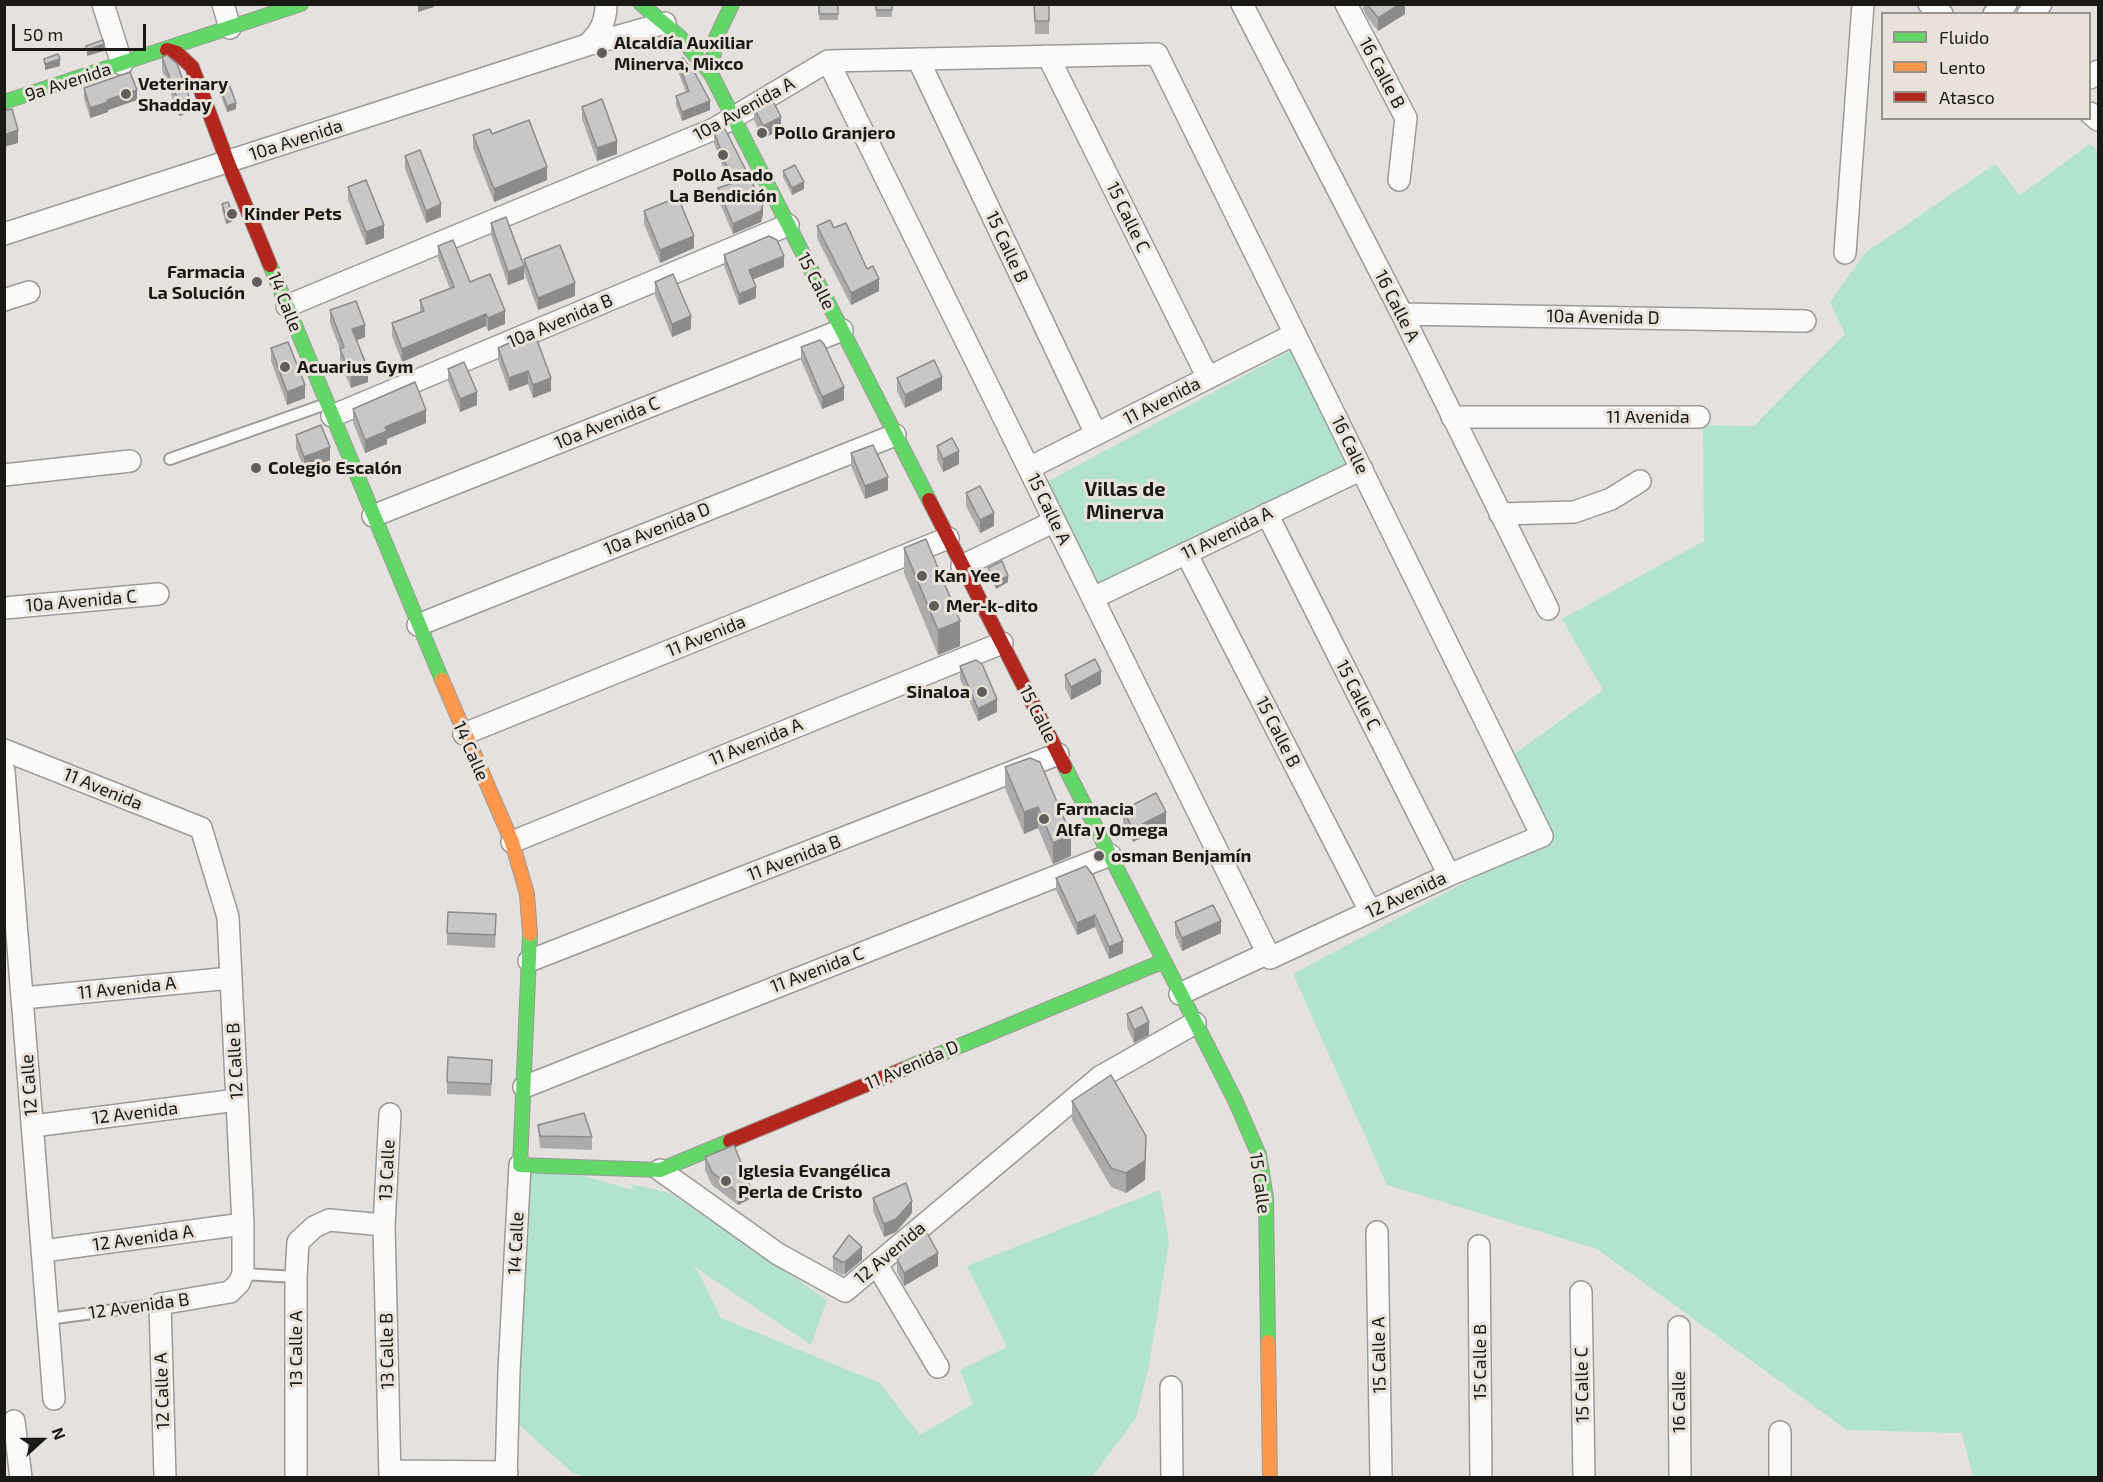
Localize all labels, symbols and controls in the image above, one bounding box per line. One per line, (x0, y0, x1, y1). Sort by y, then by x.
scale bar (15, 12, 148, 50)
legend (1881, 12, 2091, 120)
text: 50 m (23, 23, 63, 45)
text: Fluido (1939, 26, 1989, 48)
place label: Alcaldía Auxiliar Minerva, Mixco (614, 32, 753, 74)
street label: 16 Calle B (1354, 34, 1410, 112)
marker: Alcaldía Auxiliar Minerva, Mixco (595, 46, 609, 60)
text: Lento (1939, 56, 1985, 78)
street label: 9a Avenida (22, 58, 114, 106)
street label: 10a Avenida A (690, 72, 798, 146)
place label: Veterinary Shadday (138, 73, 228, 116)
text: Atasco (1939, 86, 1995, 108)
marker: Veterinary Shadday (119, 87, 133, 101)
street label: 10a Avenida (247, 115, 345, 165)
place label: Pollo Granjero (774, 122, 896, 144)
marker: Pollo Granjero (755, 126, 769, 140)
marker: Pollo Asado La Bendición (716, 148, 730, 162)
place label: Pollo Asado La Bendición (669, 164, 777, 207)
street label: 15 Calle C (1102, 178, 1154, 256)
place label: Kinder Pets (244, 203, 342, 225)
marker: Kinder Pets (225, 207, 239, 221)
street label: 15 Calle B (981, 208, 1033, 286)
street label: 15 Calle (792, 249, 840, 313)
place label: Farmacia La Solución (148, 261, 245, 304)
street label: 16 Calle A (1370, 267, 1424, 345)
street label: 14 Calle (263, 269, 307, 335)
marker: Farmacia La Solución (250, 275, 264, 289)
street label: 10a Avenida B (504, 289, 616, 353)
street label: 10a Avenida D (1546, 305, 1660, 329)
place label: Acuarius Gym (297, 356, 413, 378)
marker: Acuarius Gym (278, 360, 292, 374)
street label: 11 Avenida (1120, 372, 1204, 430)
street label: 10a Avenida C (551, 392, 663, 454)
street label: 11 Avenida (1606, 406, 1690, 428)
street label: 16 Calle (1327, 412, 1373, 478)
place label: Colegio Escalón (268, 457, 402, 479)
marker: Colegio Escalón (249, 461, 263, 475)
street label: 15 Calle A (1023, 470, 1075, 548)
district label: Villas de Minerva (1085, 477, 1165, 524)
street label: 10a Avenida D (601, 498, 713, 560)
street label: 11 Avenida A (1178, 502, 1276, 564)
place label: Kan Yee (934, 565, 1000, 587)
marker: Kan Yee (915, 569, 929, 583)
street label: 10a Avenida C (25, 585, 137, 617)
place label: Mer-k-dito (946, 595, 1038, 617)
marker: Mer-k-dito (927, 599, 941, 613)
street label: 11 Avenida (663, 610, 749, 662)
street label: 15 Calle C (1331, 656, 1385, 734)
place label: Sinaloa (907, 681, 970, 703)
street label: 15 Calle (1014, 682, 1062, 746)
marker: Sinaloa (975, 685, 989, 699)
street label: 15 Calle B (1251, 693, 1305, 771)
street label: 11 Avenida A (706, 714, 806, 770)
street label: 14 Calle (448, 718, 494, 784)
street label: 11 Avenida (60, 763, 146, 815)
place label: Farmacia Alfa y Omega (1056, 798, 1168, 840)
marker: Farmacia Alfa y Omega (1037, 812, 1051, 826)
street label: 11 Avenida B (744, 830, 844, 886)
place label: osman Benjamín (1111, 845, 1251, 867)
marker: osman Benjamín (1092, 849, 1106, 863)
street label: 12 Avenida (1362, 867, 1450, 923)
street label: 11 Avenida C (768, 942, 866, 998)
street label: 11 Avenida A (77, 972, 177, 1004)
street label: 12 Calle B (222, 1022, 248, 1100)
street label: 11 Avenida D (862, 1036, 962, 1094)
street label: 12 Calle (16, 1053, 42, 1117)
street label: 12 Avenida (91, 1097, 179, 1129)
street label: 13 Calle (375, 1139, 399, 1201)
street label: 15 Calle (1245, 1151, 1275, 1215)
place label: Iglesia Evangélica Perla de Cristo (738, 1160, 891, 1202)
marker: Iglesia Evangélica Perla de Cristo (719, 1174, 733, 1188)
street label: 14 Calle (504, 1211, 528, 1275)
street label: 12 Avenida (850, 1217, 930, 1289)
street label: 12 Avenida A (91, 1220, 195, 1256)
street label: 12 Avenida B (87, 1288, 191, 1324)
street label: 13 Calle A (285, 1311, 307, 1387)
street label: 13 Calle B (376, 1312, 398, 1390)
street label: 15 Calle A (1368, 1317, 1390, 1393)
street label: 15 Calle B (1469, 1324, 1491, 1400)
street label: 15 Calle C (1571, 1347, 1593, 1423)
street label: 12 Calle A (150, 1352, 174, 1430)
street label: 16 Calle (1668, 1371, 1690, 1433)
north arrow (12, 1410, 72, 1470)
text: N (48, 1425, 70, 1442)

